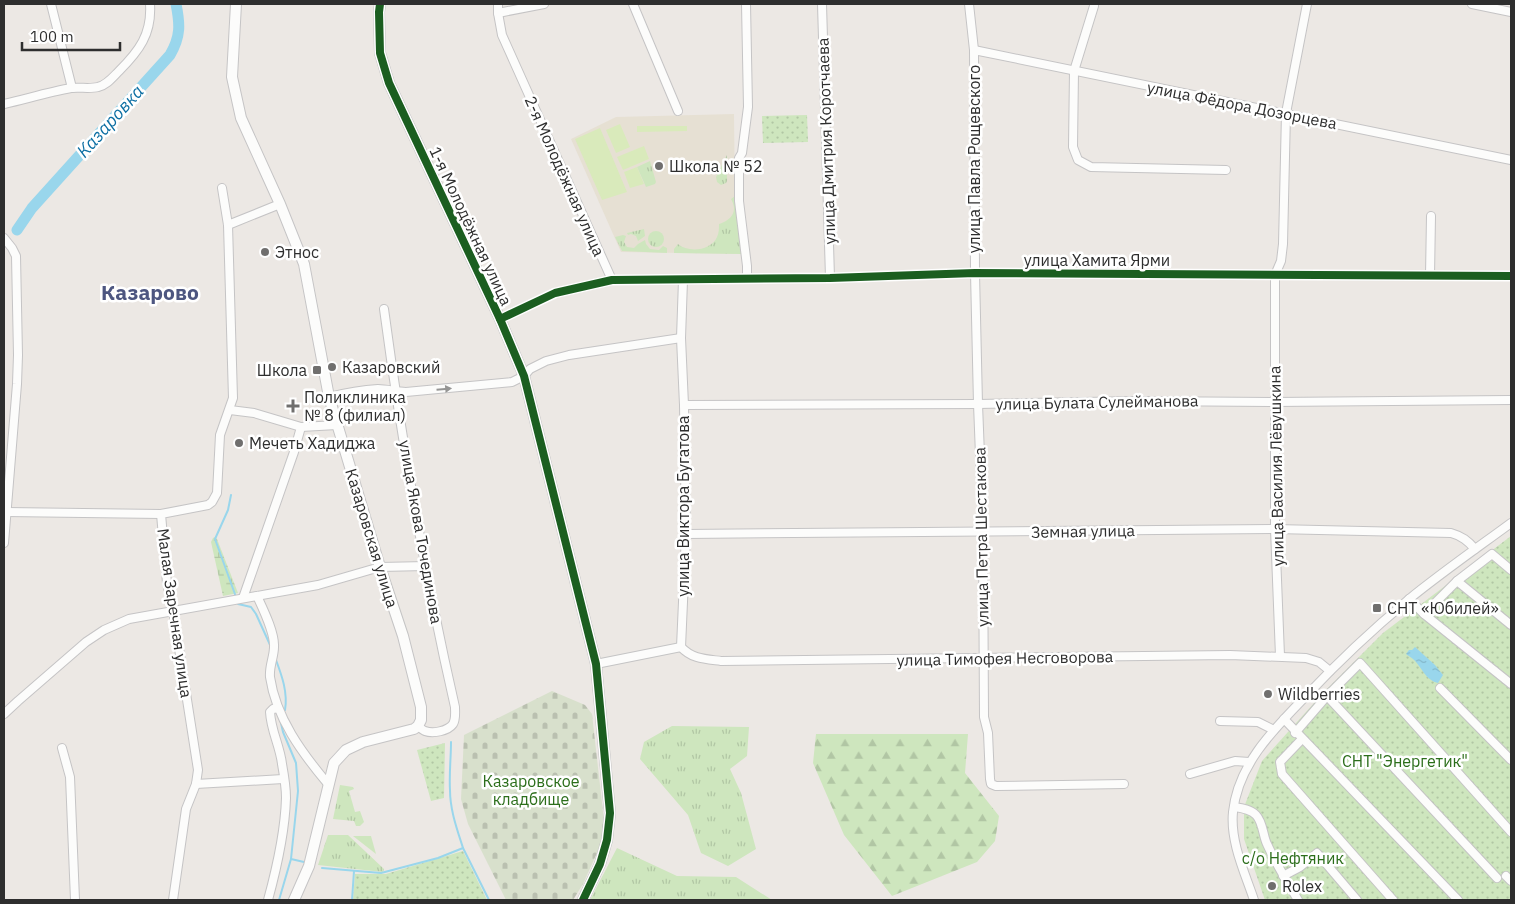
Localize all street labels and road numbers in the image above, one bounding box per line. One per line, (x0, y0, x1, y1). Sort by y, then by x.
street label: улица Дмитрия Коротчаева (812, 37, 840, 245)
street label: улица Павла Рощевского (964, 65, 984, 253)
street label: улица Фёдора Дозорцева (1145, 77, 1339, 133)
street label: 2-я Молодёжная улица (521, 93, 610, 260)
street label: 1-я Молодёжная улица (425, 143, 517, 309)
street label: улица Хамита Ярми (1024, 250, 1170, 270)
street label: улица Василия Лёвушкина (1264, 365, 1288, 567)
street label: улица Булата Сулейманова (995, 390, 1199, 414)
street label: улица Виктора Бугатова (673, 415, 693, 597)
street label: улица Якова Точединова (395, 439, 447, 626)
street label: улица Петра Шестакова (969, 446, 993, 627)
street label: Казаровская улица (341, 466, 403, 610)
street label: Земная улица (1031, 520, 1136, 542)
street label: Малая Заречная улица (153, 527, 197, 699)
street label: улица Тимофея Несговорова (897, 646, 1114, 670)

